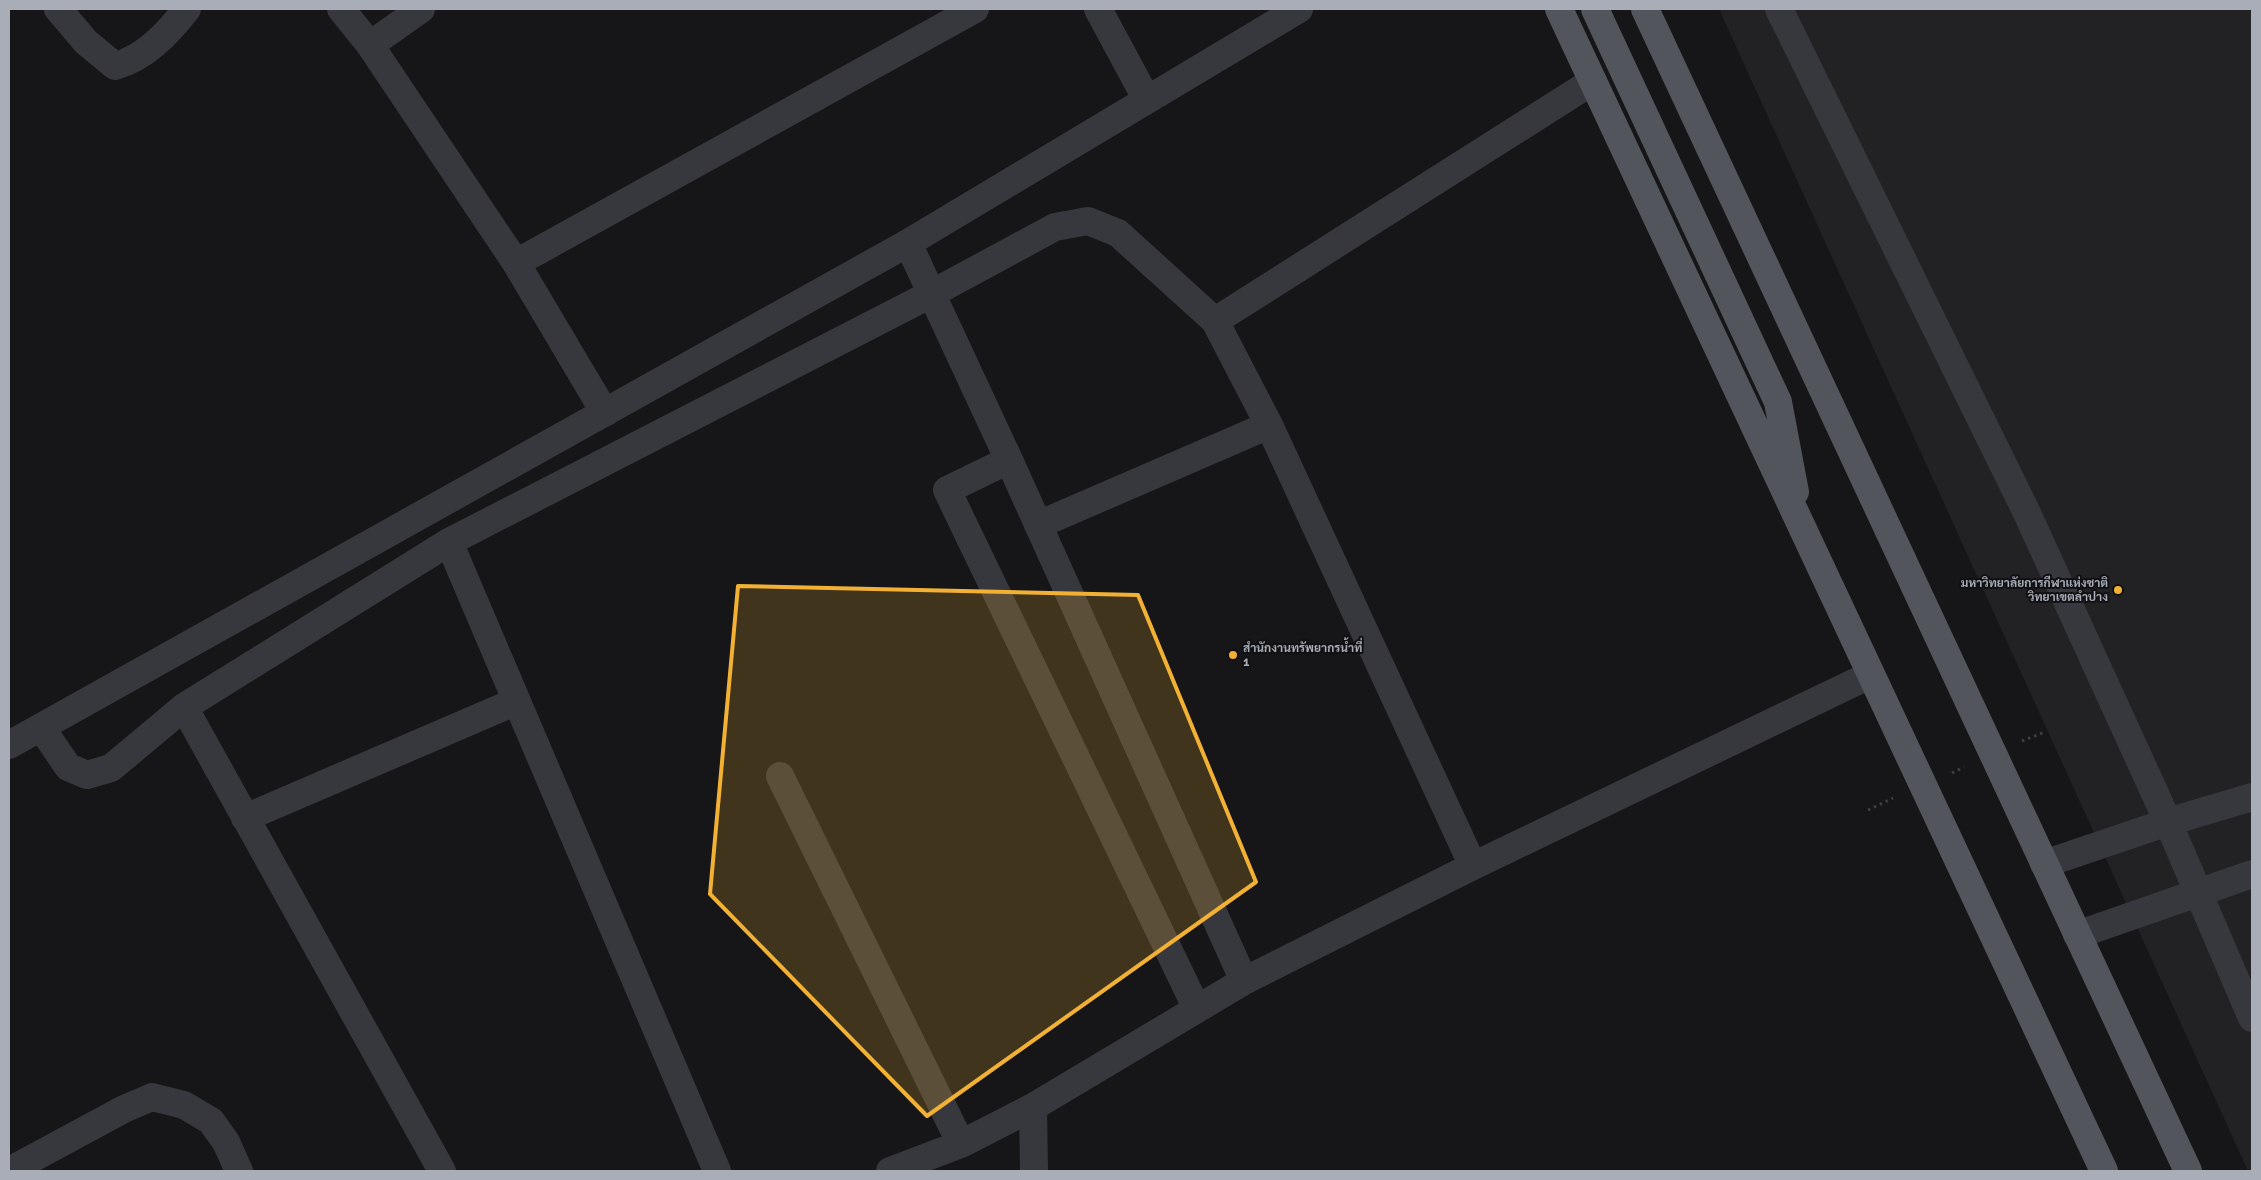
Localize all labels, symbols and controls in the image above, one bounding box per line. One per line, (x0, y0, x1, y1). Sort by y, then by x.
place label: มหาวิทยาลัยการกีฬาแห่งชาติ วิทยาเขตลำปาง (1961, 575, 2108, 605)
marker: มหาวิทยาลัยการกีฬาแห่งชาติ วิทยาเขตลำปาง (2112, 584, 2124, 596)
place label: สำนักงานทรัพยากรน้ำที่ 1 (1243, 637, 1362, 670)
marker: สำนักงานทรัพยากรน้ำที่ 1 (1227, 649, 1239, 661)

